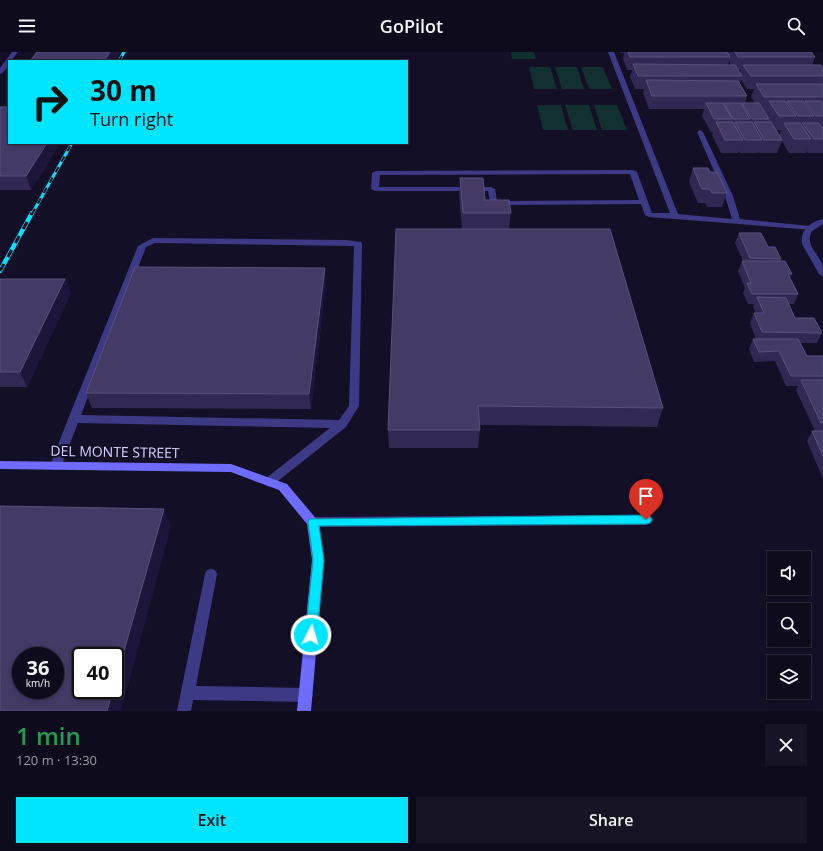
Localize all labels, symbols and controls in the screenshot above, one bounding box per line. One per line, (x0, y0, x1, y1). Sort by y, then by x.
text: GoPilot (380, 14, 443, 38)
icon: menu (16, 15, 38, 37)
icon: search (785, 15, 807, 37)
text: 30 m (90, 71, 157, 109)
icon: right (24, 76, 76, 128)
text: Turn right (90, 107, 173, 131)
street label: DEL MONTE STREET (50, 441, 180, 462)
pin (629, 479, 663, 520)
icon: arrive (635, 485, 657, 507)
map controls (767, 551, 811, 699)
button: sound (767, 551, 811, 595)
button: search (767, 603, 811, 647)
position arrow (290, 614, 332, 656)
speed limit sign: 40 (72, 647, 124, 699)
text: 36 (27, 654, 49, 681)
button: layers (767, 655, 811, 699)
text: km/h (26, 676, 50, 690)
text: 1 min (16, 719, 81, 752)
button: close (765, 724, 807, 766)
text: 120 m · 13:30 (16, 751, 97, 769)
button: Exit (16, 797, 408, 843)
button: Share (416, 797, 807, 843)

